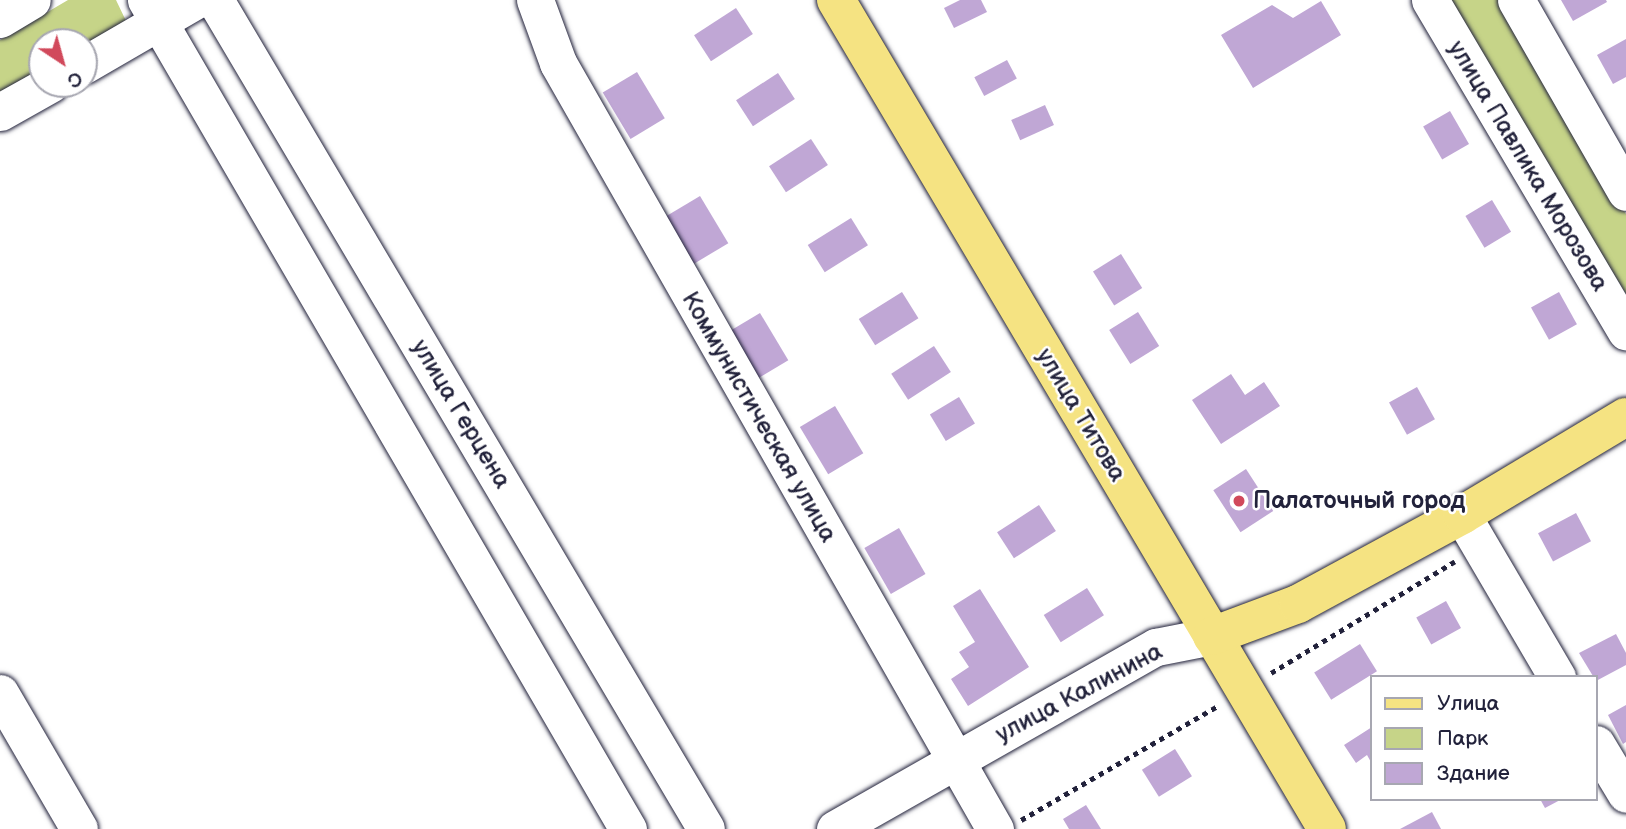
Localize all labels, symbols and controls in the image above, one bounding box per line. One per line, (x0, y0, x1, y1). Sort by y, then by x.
north arrow (28, 28, 98, 98)
street label: улица Павлика Морозова (1442, 36, 1614, 296)
text: С (62, 66, 87, 92)
street label: Коммунистическая улица (675, 287, 843, 547)
street label: улица Герцена (405, 334, 517, 494)
street label: улица Титова (1030, 343, 1132, 487)
place label: Палаточный город (1253, 487, 1465, 515)
marker: Палаточный город (1231, 493, 1247, 509)
street label: улица Калинина (991, 637, 1167, 749)
legend (1370, 675, 1598, 801)
text: Улица (1437, 691, 1499, 716)
text: Парк (1437, 726, 1488, 751)
text: Здание (1437, 761, 1510, 786)

